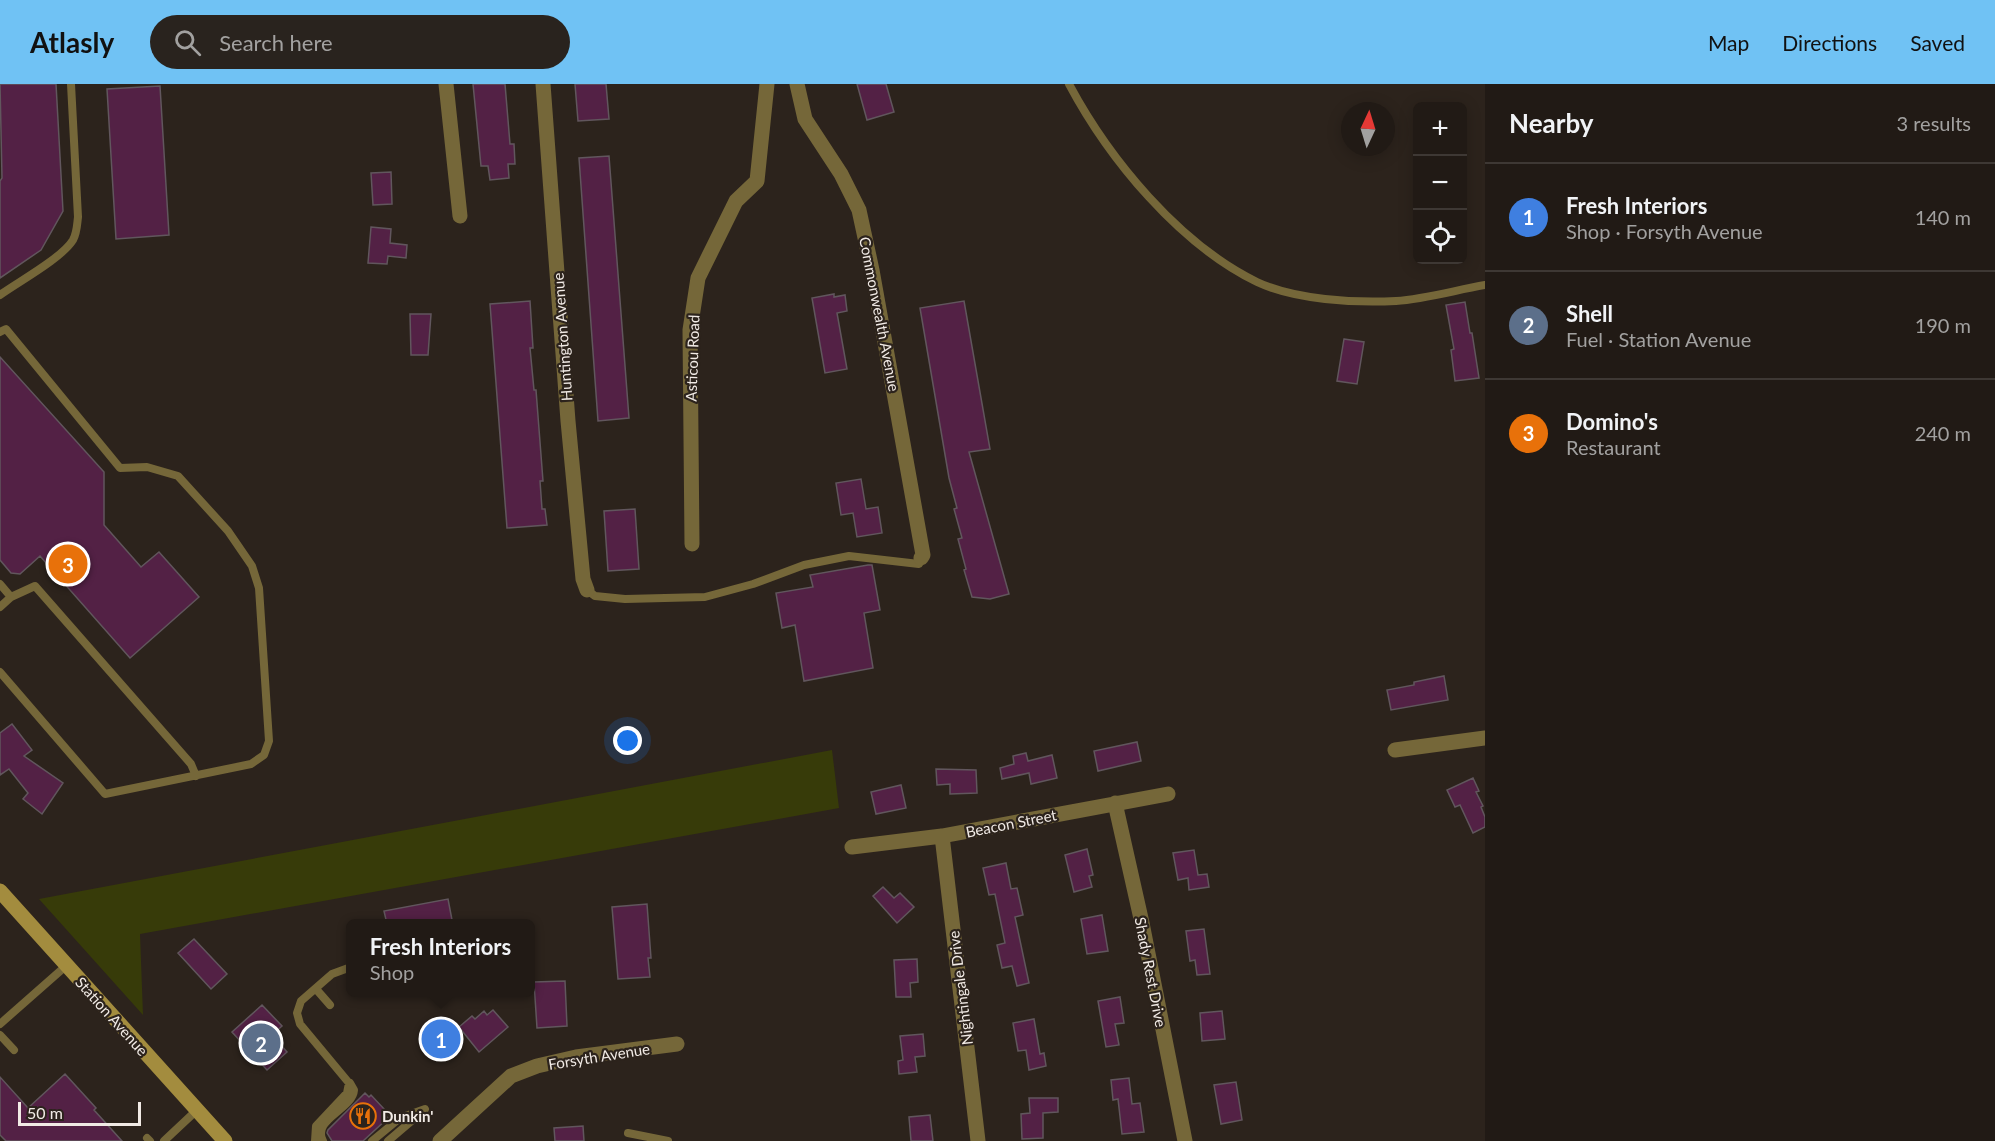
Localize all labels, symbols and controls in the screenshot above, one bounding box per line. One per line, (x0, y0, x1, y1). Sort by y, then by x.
search box (150, 15, 570, 69)
text: Atlasly (30, 25, 114, 59)
icon: search (171, 26, 204, 59)
text: Search here (219, 29, 333, 56)
text: Map (1708, 30, 1749, 55)
text: Directions (1782, 30, 1877, 55)
text: Saved (1910, 30, 1965, 55)
north arrow (1341, 102, 1395, 156)
map controls (1413, 102, 1467, 264)
button: + (1413, 102, 1467, 156)
text: Nearby (1509, 107, 1594, 139)
text: 3 results (1896, 111, 1971, 135)
button: − (1413, 156, 1467, 210)
text: Fresh Interiors (1566, 192, 1707, 219)
text: 1 (1523, 205, 1534, 229)
text: 140 m (1915, 205, 1971, 229)
button: locate (1413, 210, 1467, 264)
text: Shop · Forsyth Avenue (1566, 219, 1763, 243)
street label: Commonwealth Avenue (856, 235, 904, 393)
street label: Huntington Avenue (549, 272, 575, 402)
text: Shell (1566, 300, 1613, 327)
text: 2 (1523, 313, 1534, 337)
text: 190 m (1915, 313, 1971, 337)
street label: Asticou Road (681, 314, 703, 402)
text: Fuel · Station Avenue (1566, 327, 1751, 351)
text: Domino's (1566, 408, 1658, 435)
text: 3 (1523, 421, 1534, 445)
text: 240 m (1915, 421, 1971, 445)
text: Restaurant (1566, 435, 1661, 459)
pin: 3 (48, 542, 88, 586)
your location (613, 726, 642, 755)
street label: Beacon Street (964, 805, 1059, 841)
street label: Shady Rest Drive (1132, 915, 1171, 1029)
popup (346, 919, 535, 997)
street label: Nightingale Drive (944, 930, 976, 1046)
text: Fresh Interiors (370, 933, 511, 960)
text: Shop (370, 960, 414, 984)
street label: Station Avenue (72, 973, 152, 1059)
pin: 1 (422, 1016, 460, 1062)
pin: 2 (242, 1020, 280, 1066)
street label: Forsyth Avenue (547, 1039, 651, 1073)
scale bar (18, 1099, 141, 1126)
restaurant icon: Dunkin' (348, 1101, 378, 1131)
text: 50 m (27, 1103, 63, 1122)
place label: Dunkin' (382, 1107, 433, 1125)

